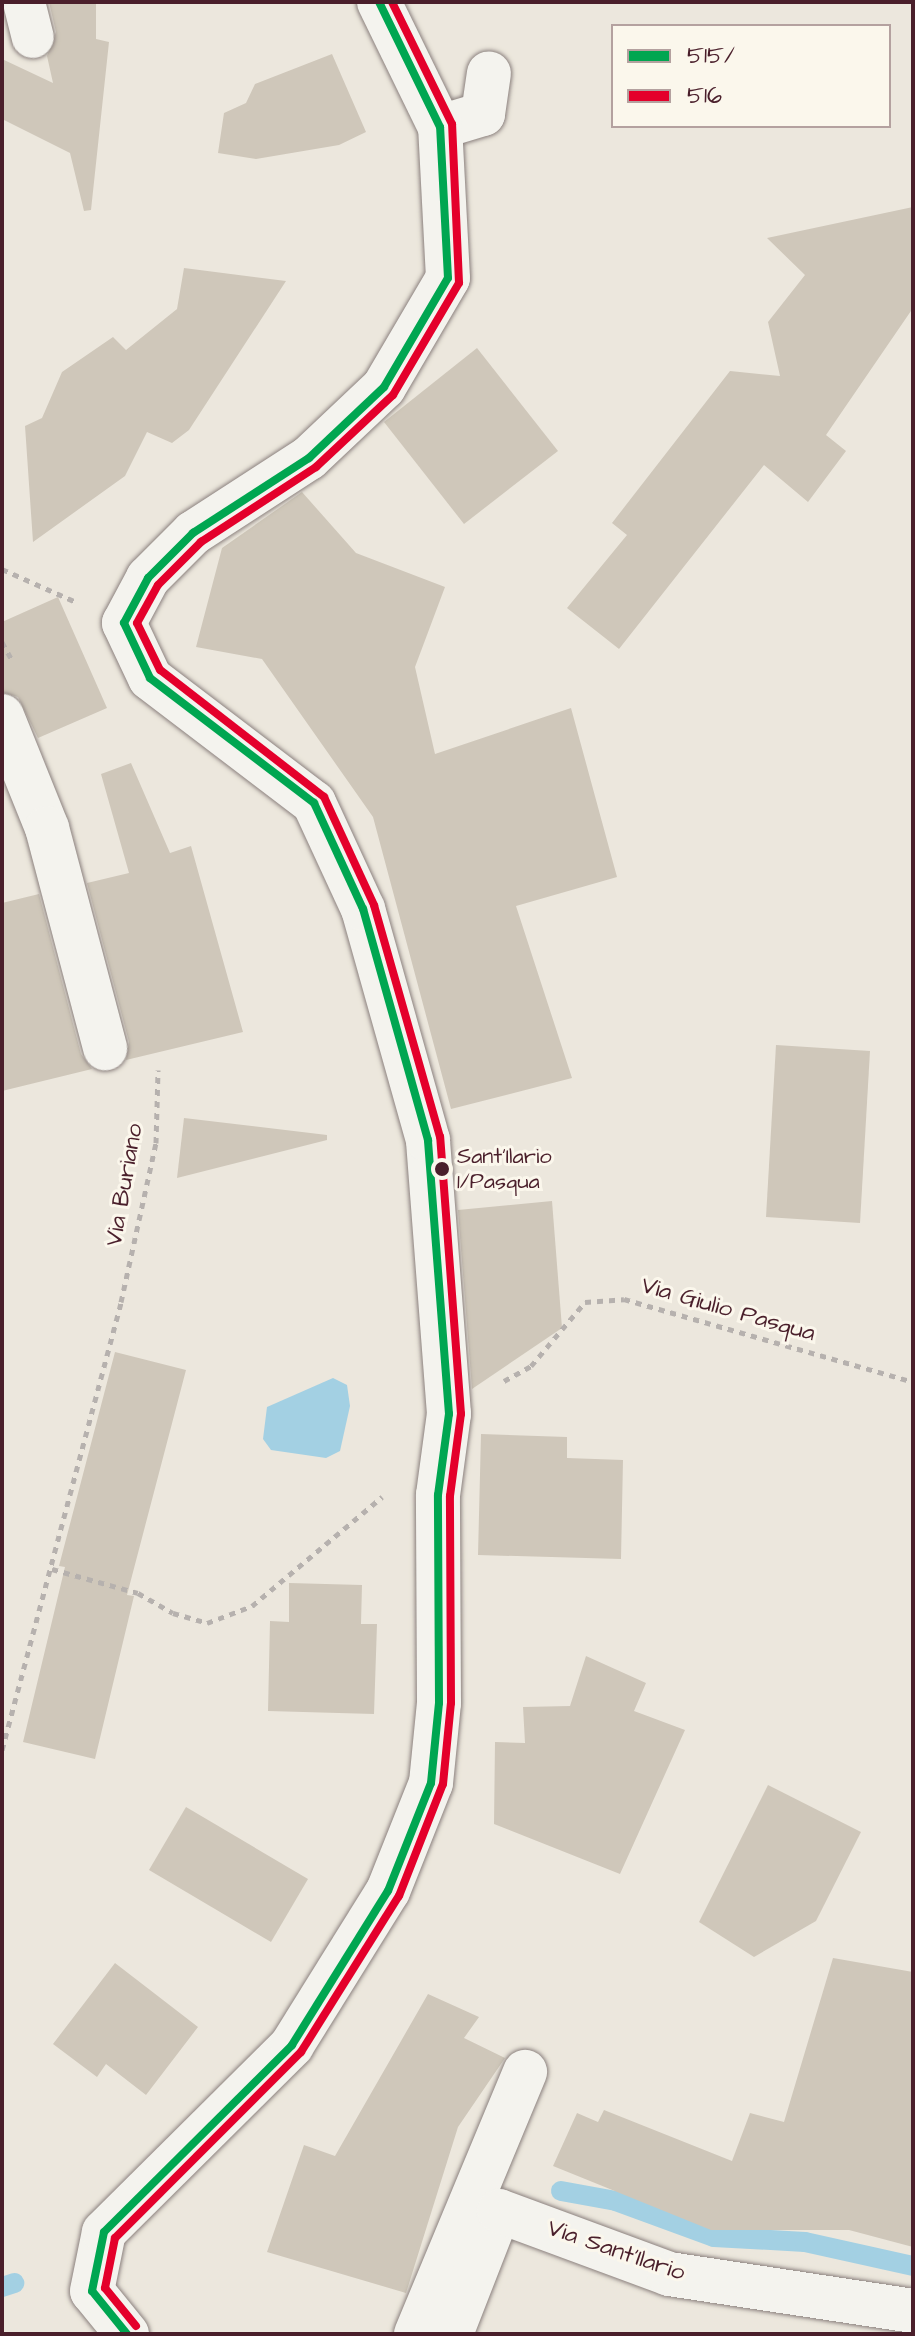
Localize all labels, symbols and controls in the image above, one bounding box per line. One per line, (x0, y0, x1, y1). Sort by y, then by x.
legend (611, 24, 891, 128)
text: 515/ (687, 39, 735, 73)
text: 516 (687, 79, 722, 113)
street label: Via Buriano (100, 1121, 150, 1249)
place label: Sant'Ilario 1/Pasqua (457, 1143, 552, 1194)
marker: Sant'Ilario 1/Pasqua (434, 1161, 450, 1177)
street label: Via Giulio Pasqua (638, 1271, 818, 1349)
street label: Via Sant'Ilario (543, 2214, 689, 2288)

